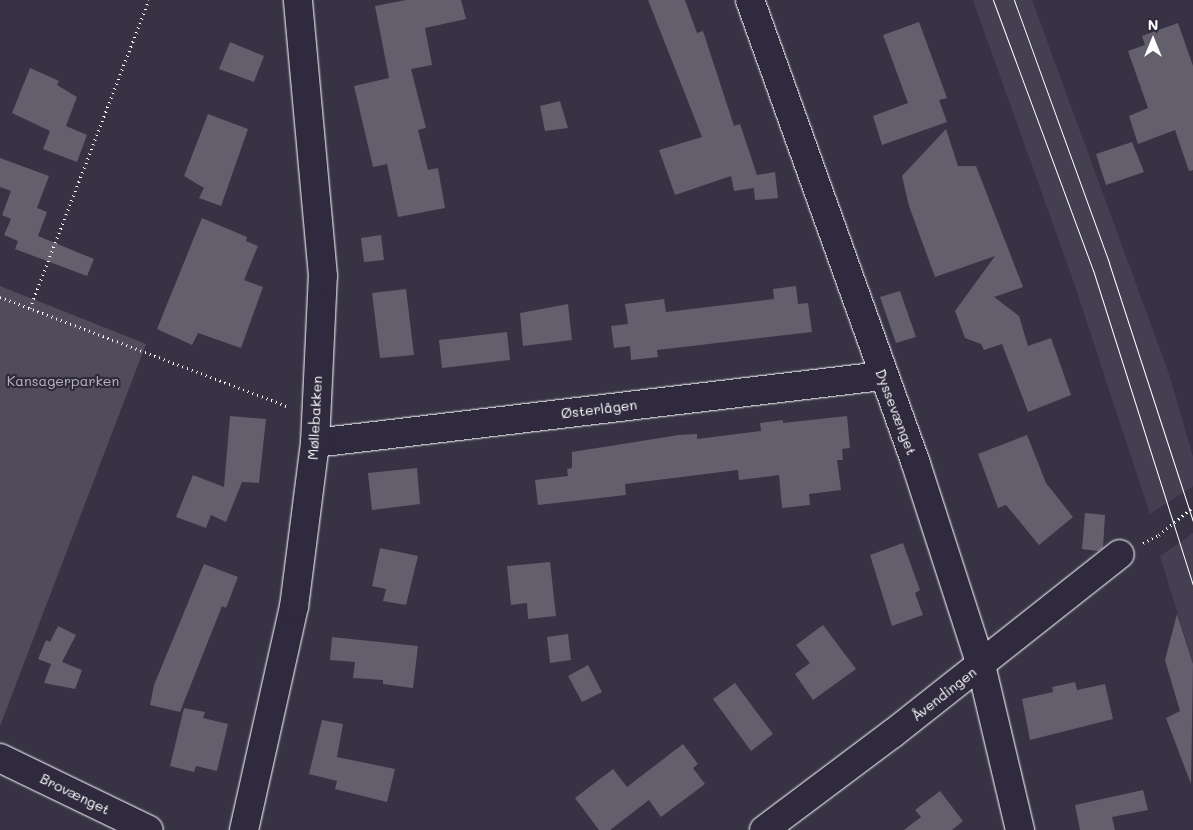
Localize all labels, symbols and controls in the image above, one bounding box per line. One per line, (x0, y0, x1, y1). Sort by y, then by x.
north arrow (1128, 15, 1178, 65)
text: N (1148, 15, 1158, 34)
street label: Dyssevænget (872, 367, 920, 457)
park label: Kansagerparken (7, 373, 119, 389)
street label: Møllebakken (304, 376, 326, 460)
street label: Østerlågen (560, 396, 638, 422)
street label: Åvendingen (908, 664, 980, 724)
street label: Brovænget (37, 770, 113, 818)

